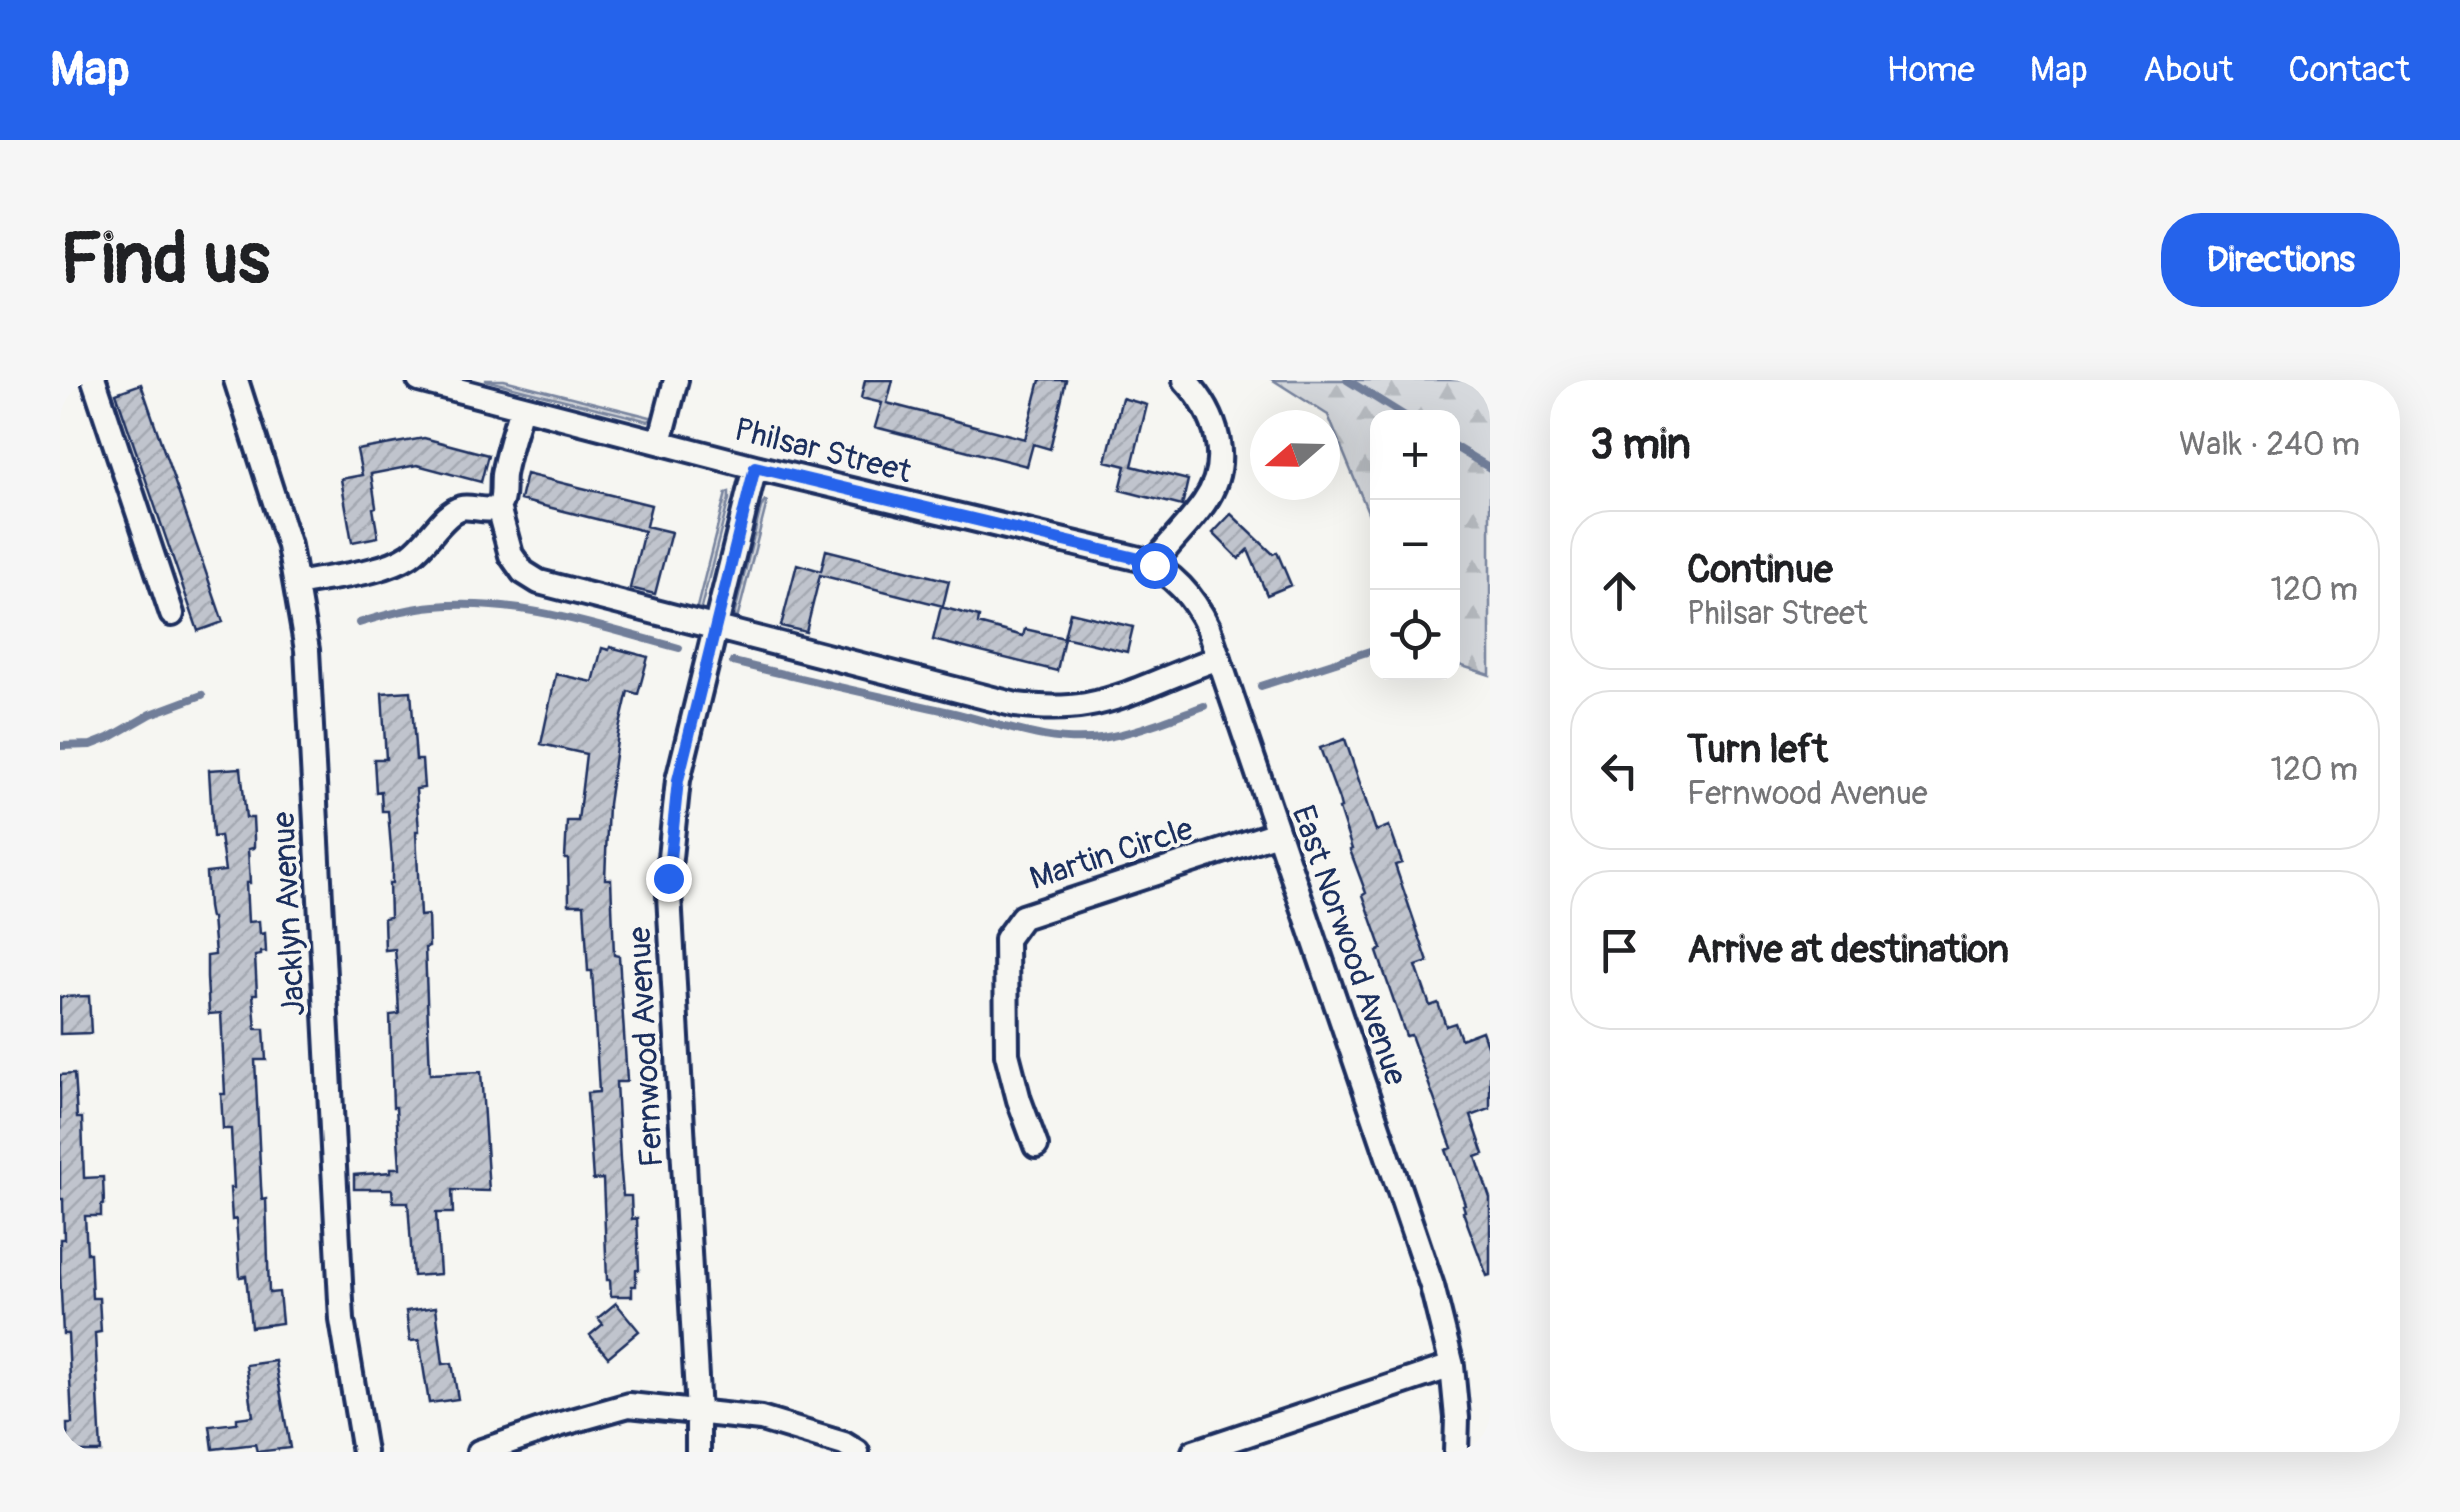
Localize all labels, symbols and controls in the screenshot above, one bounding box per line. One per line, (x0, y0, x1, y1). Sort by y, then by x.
text: Map (50, 40, 130, 100)
text: Home (1887, 48, 1975, 92)
text: Map (2030, 48, 2088, 92)
text: About (2143, 48, 2233, 92)
text: Contact (2288, 48, 2410, 92)
button: Directions (2161, 213, 2400, 307)
text: Find us (60, 216, 270, 304)
street label: Philsar Street (730, 410, 915, 492)
north arrow (1250, 410, 1340, 500)
map controls (1370, 410, 1460, 680)
button: + (1370, 410, 1460, 500)
text: 3 min (1590, 419, 1691, 471)
text: Walk · 240 m (2179, 425, 2360, 465)
button: − (1370, 500, 1460, 590)
route start (1132, 543, 1178, 589)
text: Continue (1687, 546, 1833, 594)
icon: ahead (1592, 563, 1647, 618)
text: 120 m (2270, 570, 2358, 610)
button: locate (1370, 590, 1460, 680)
text: Philsar Street (1687, 594, 1868, 634)
text: Turn left (1687, 726, 1828, 774)
icon: left (1592, 743, 1647, 798)
text: 120 m (2270, 750, 2358, 790)
text: Fernwood Avenue (1687, 774, 1928, 814)
street label: East Norwood Avenue (1282, 800, 1416, 1091)
street label: Martin Circle (1025, 809, 1198, 899)
street label: Jacklyn Avenue (264, 811, 314, 1017)
route end (646, 856, 692, 902)
icon: arrive (1592, 923, 1647, 978)
street label: Fernwood Avenue (620, 926, 672, 1168)
text: Arrive at destination (1687, 926, 2009, 974)

